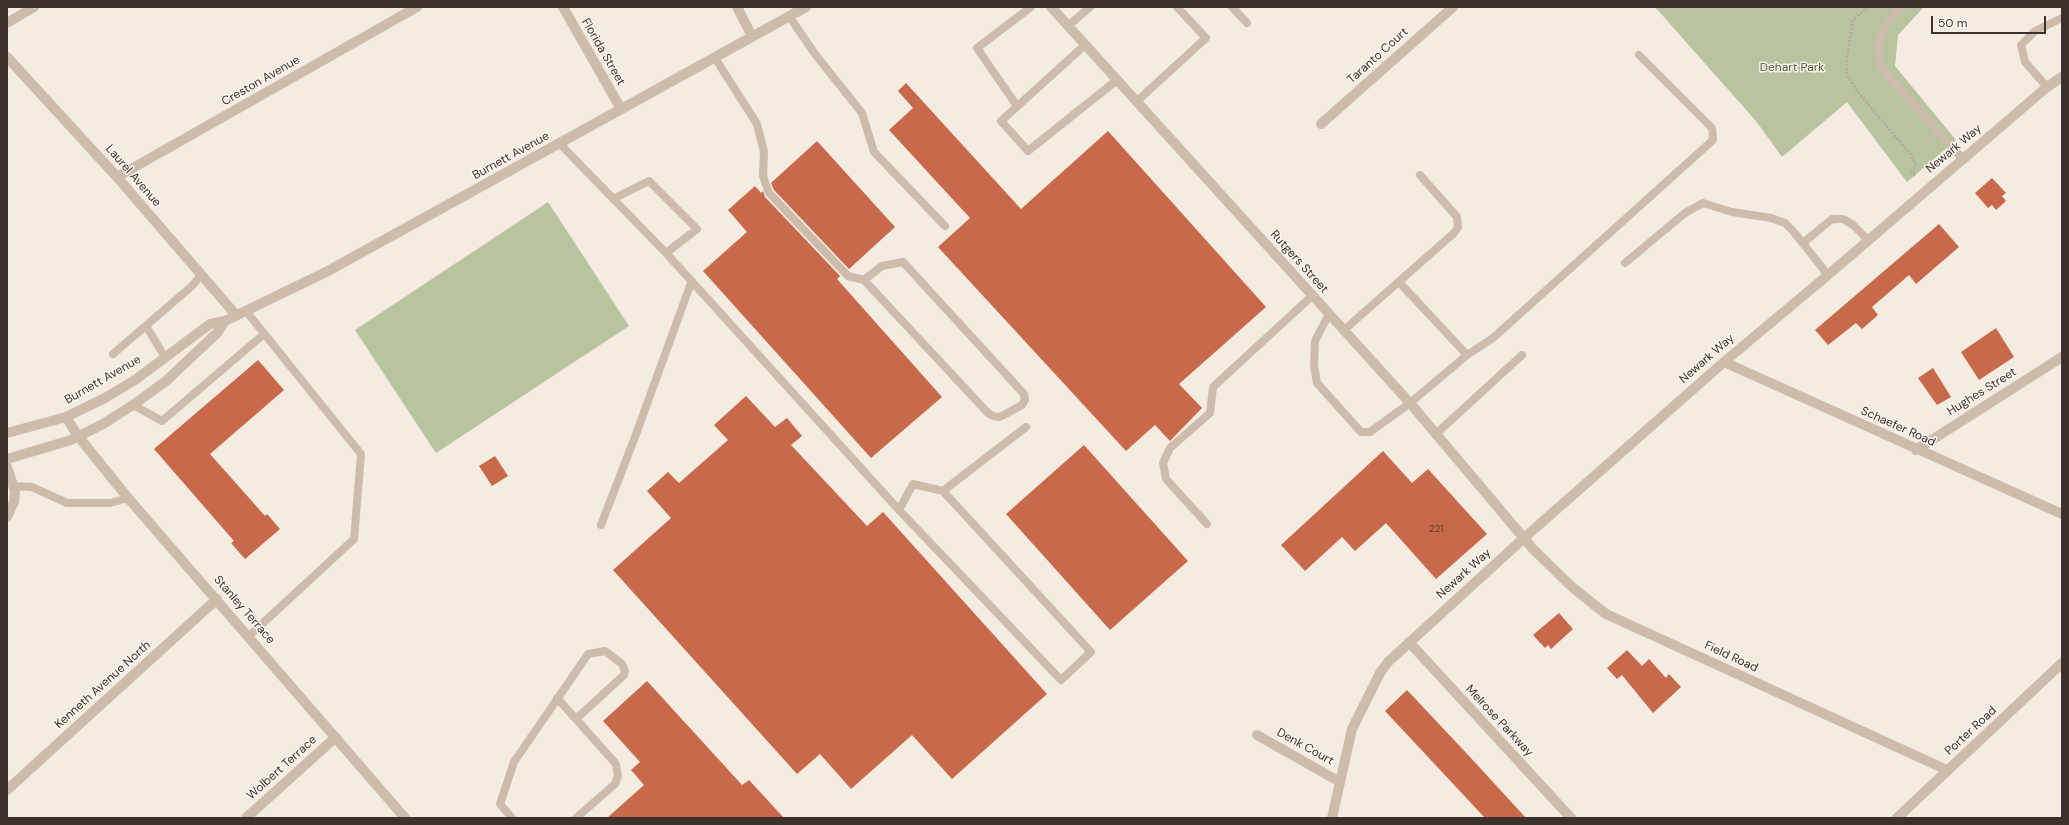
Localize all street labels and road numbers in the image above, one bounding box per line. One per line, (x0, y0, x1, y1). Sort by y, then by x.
street label: Florida Street (578, 16, 628, 88)
street label: Taranto Court (1345, 25, 1411, 87)
street label: Creston Avenue (219, 53, 303, 109)
street label: Newark Way (1923, 122, 1985, 176)
street label: Burnett Avenue (470, 129, 552, 183)
street label: Laurel Avenue (102, 142, 164, 210)
street label: Rutgers Street (1267, 228, 1331, 296)
street label: Newark Way (1677, 331, 1737, 387)
street label: Burnett Avenue (62, 352, 144, 408)
street label: Hughes Street (1945, 365, 2019, 419)
street label: Schaefer Road (1858, 404, 1938, 450)
street label: Newark Way (1434, 546, 1494, 602)
street label: Stanley Terrace (210, 573, 278, 647)
street label: Kenneth Avenue North (52, 638, 154, 732)
street label: Field Road (1702, 638, 1760, 676)
street label: Melrose Parkway (1462, 682, 1536, 760)
street label: Porter Road (1942, 704, 2000, 758)
street label: Denk Court (1274, 725, 1336, 769)
street label: Wolbert Terrace (244, 733, 320, 803)

